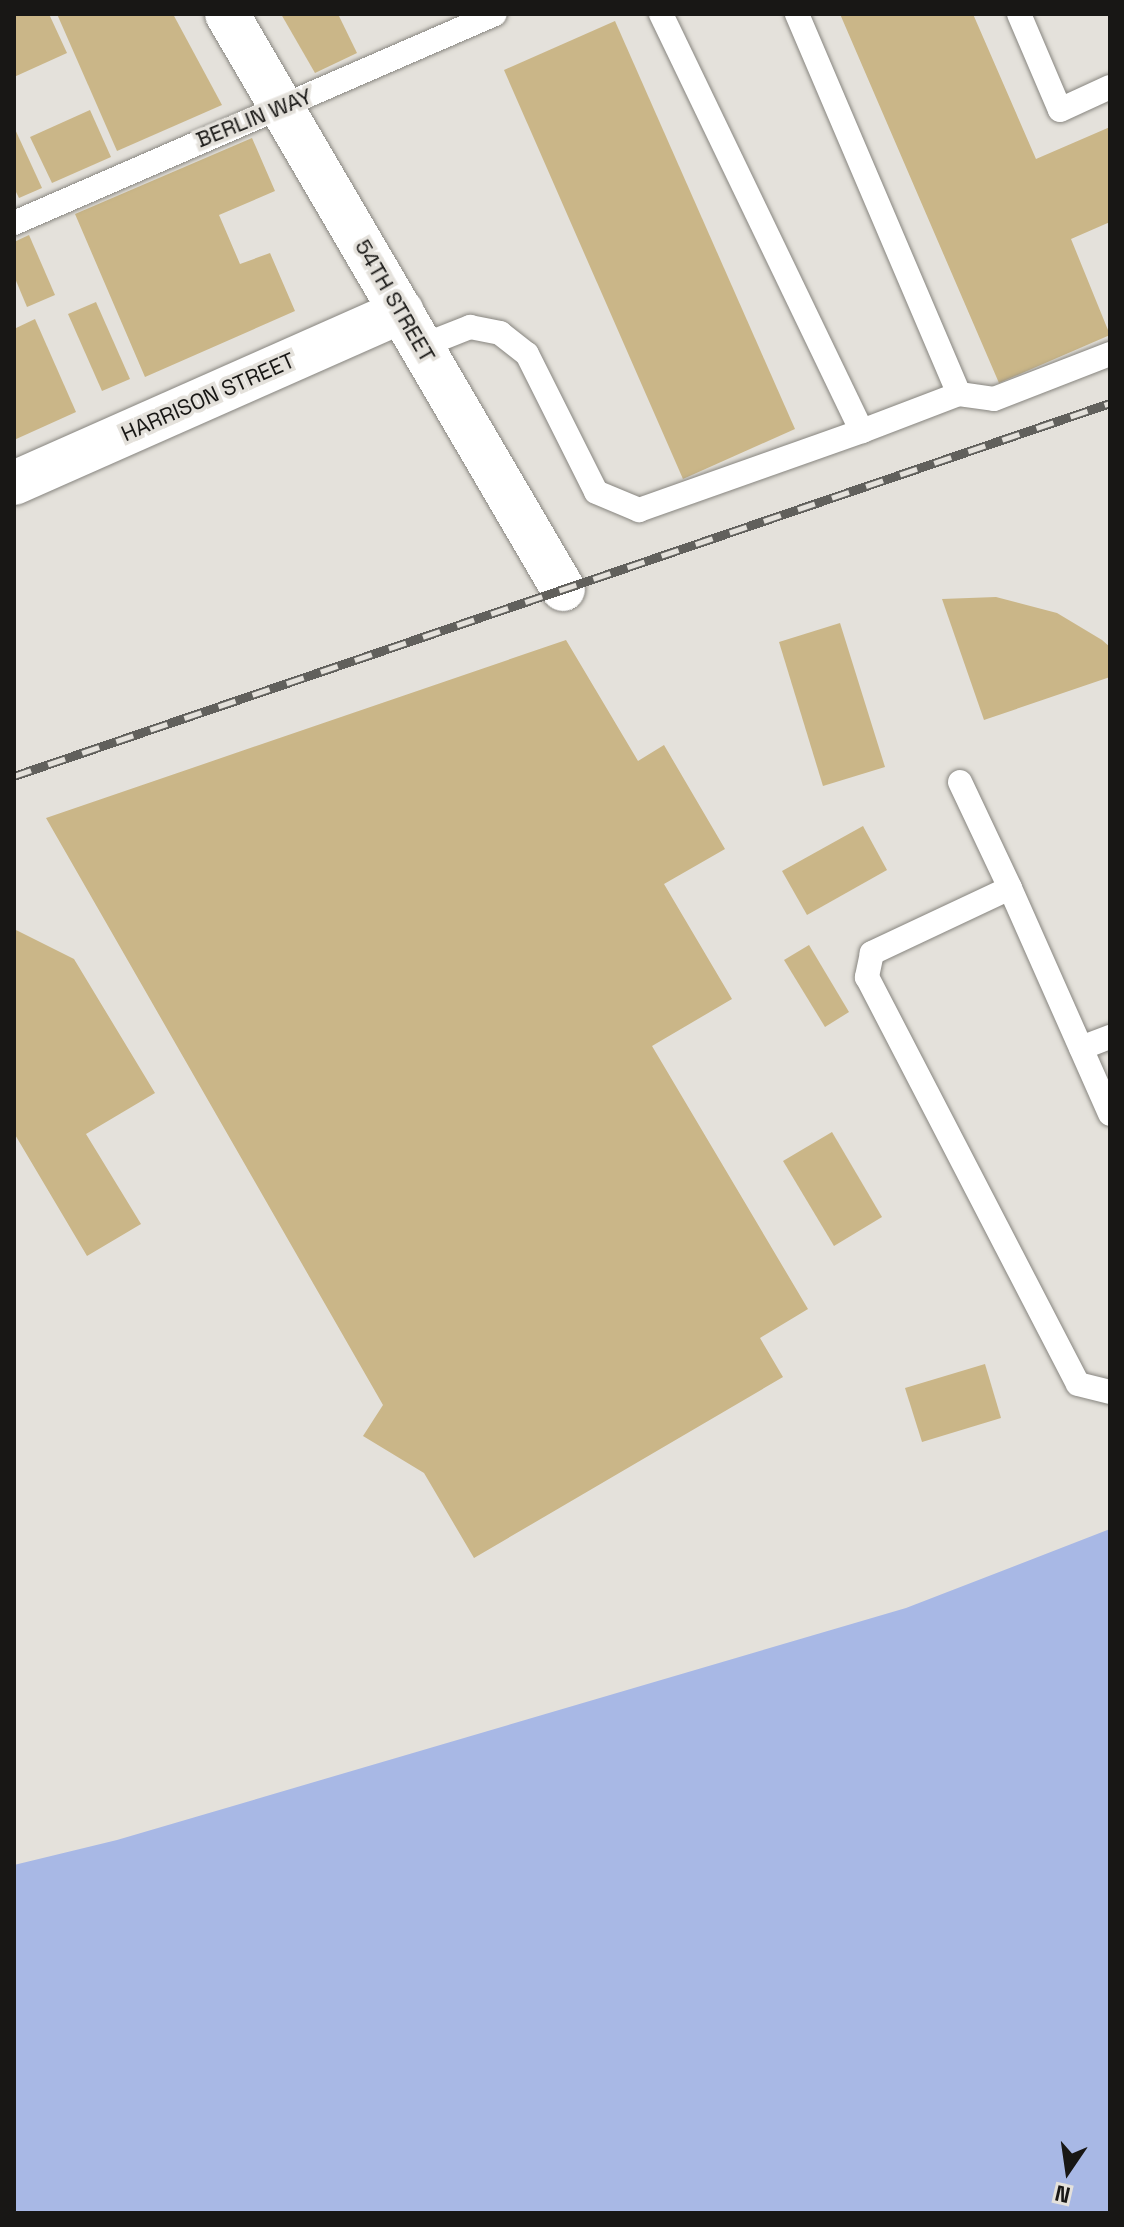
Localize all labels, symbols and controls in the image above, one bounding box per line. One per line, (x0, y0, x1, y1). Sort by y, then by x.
street label: BERLIN WAY (192, 83, 316, 153)
street label: 54TH STREET (349, 235, 441, 367)
street label: HARRISON STREET (117, 347, 299, 447)
north arrow (1028, 2131, 1108, 2211)
text: N (1052, 2179, 1073, 2210)

